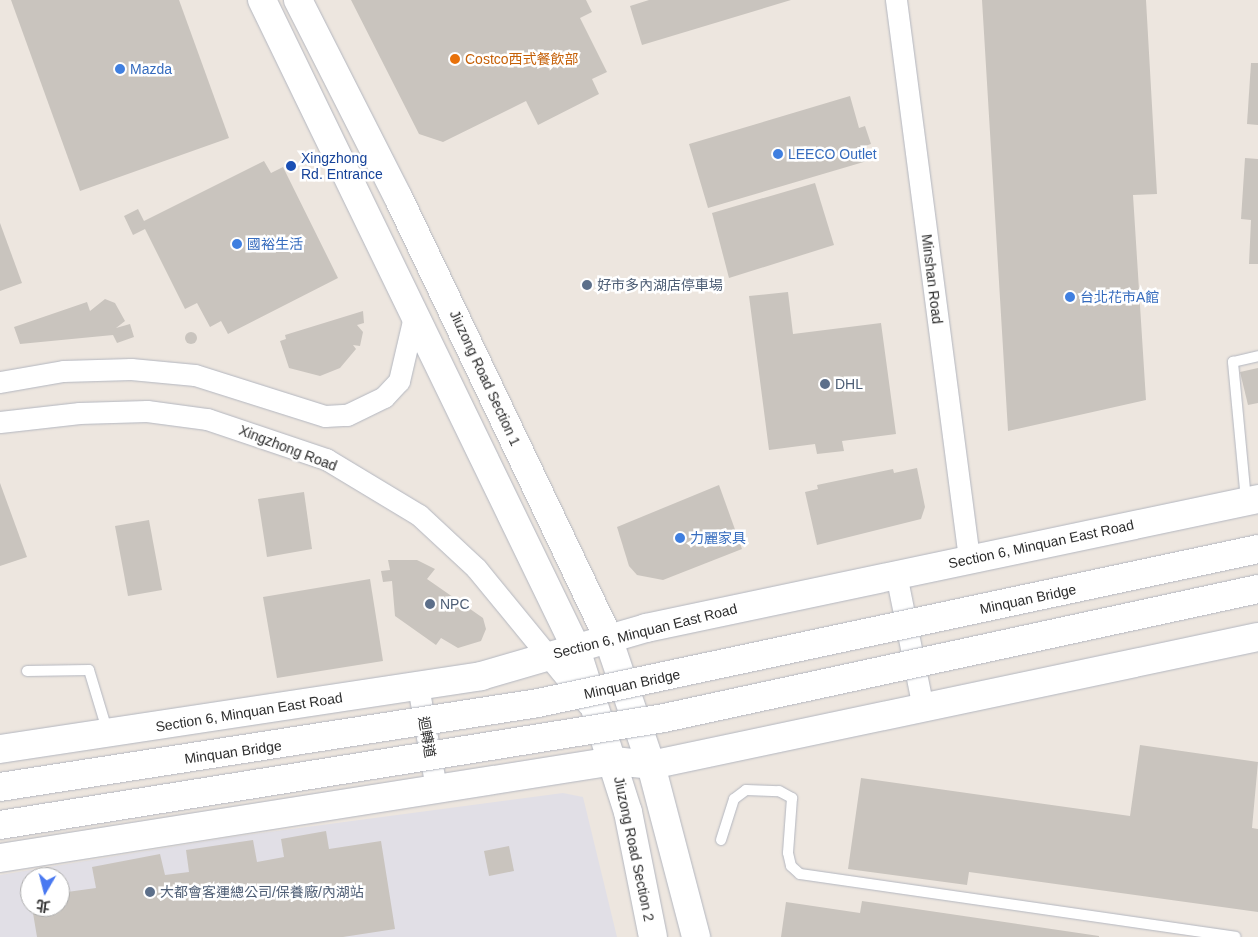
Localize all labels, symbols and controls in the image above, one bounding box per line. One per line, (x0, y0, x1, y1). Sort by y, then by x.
place label: Costco西式餐飲部 (465, 51, 579, 67)
marker: Costco西式餐飲部 (449, 53, 461, 65)
place label: Mazda (130, 61, 172, 77)
marker: Mazda (114, 63, 126, 75)
place label: LEECO Outlet (788, 146, 877, 162)
marker: LEECO Outlet (772, 148, 784, 160)
place label: Xingzhong Rd. Entrance (301, 150, 383, 182)
marker: Xingzhong Rd. Entrance (285, 160, 297, 172)
street label: Minshan Road (918, 233, 946, 325)
place label: 國裕生活 (247, 236, 303, 252)
marker: 國裕生活 (231, 238, 243, 250)
place label: 好市多內湖店停車場 (597, 277, 723, 293)
marker: 好市多內湖店停車場 (581, 279, 593, 291)
place label: 台北花市A館 (1080, 289, 1159, 305)
marker: 台北花市A館 (1064, 291, 1076, 303)
street label: Jiuzong Road Section 1 (446, 307, 524, 449)
place label: DHL (835, 376, 863, 392)
marker: DHL (819, 378, 831, 390)
street label: Xingzhong Road (237, 422, 339, 474)
street label: Section 6, Minquan East Road (947, 516, 1135, 572)
place label: 力麗家具 (690, 530, 746, 546)
marker: 力麗家具 (674, 532, 686, 544)
street label: Minquan Bridge (978, 581, 1078, 617)
place label: NPC (440, 596, 470, 612)
marker: NPC (424, 598, 436, 610)
street label: Section 6, Minquan East Road (551, 600, 739, 662)
street label: Minquan Bridge (582, 666, 682, 702)
street label: Section 6, Minquan East Road (154, 689, 344, 735)
street label: 迴轉道 (415, 715, 439, 759)
street label: Minquan Bridge (183, 737, 283, 767)
street label: Jiuzong Road Section 2 (610, 775, 658, 923)
north arrow (20, 867, 70, 917)
place label: 大都會客運總公司/保養廠/內湖站 (160, 884, 364, 900)
marker: 大都會客運總公司/保養廠/內湖站 (144, 886, 156, 898)
text: 北 (35, 897, 51, 915)

